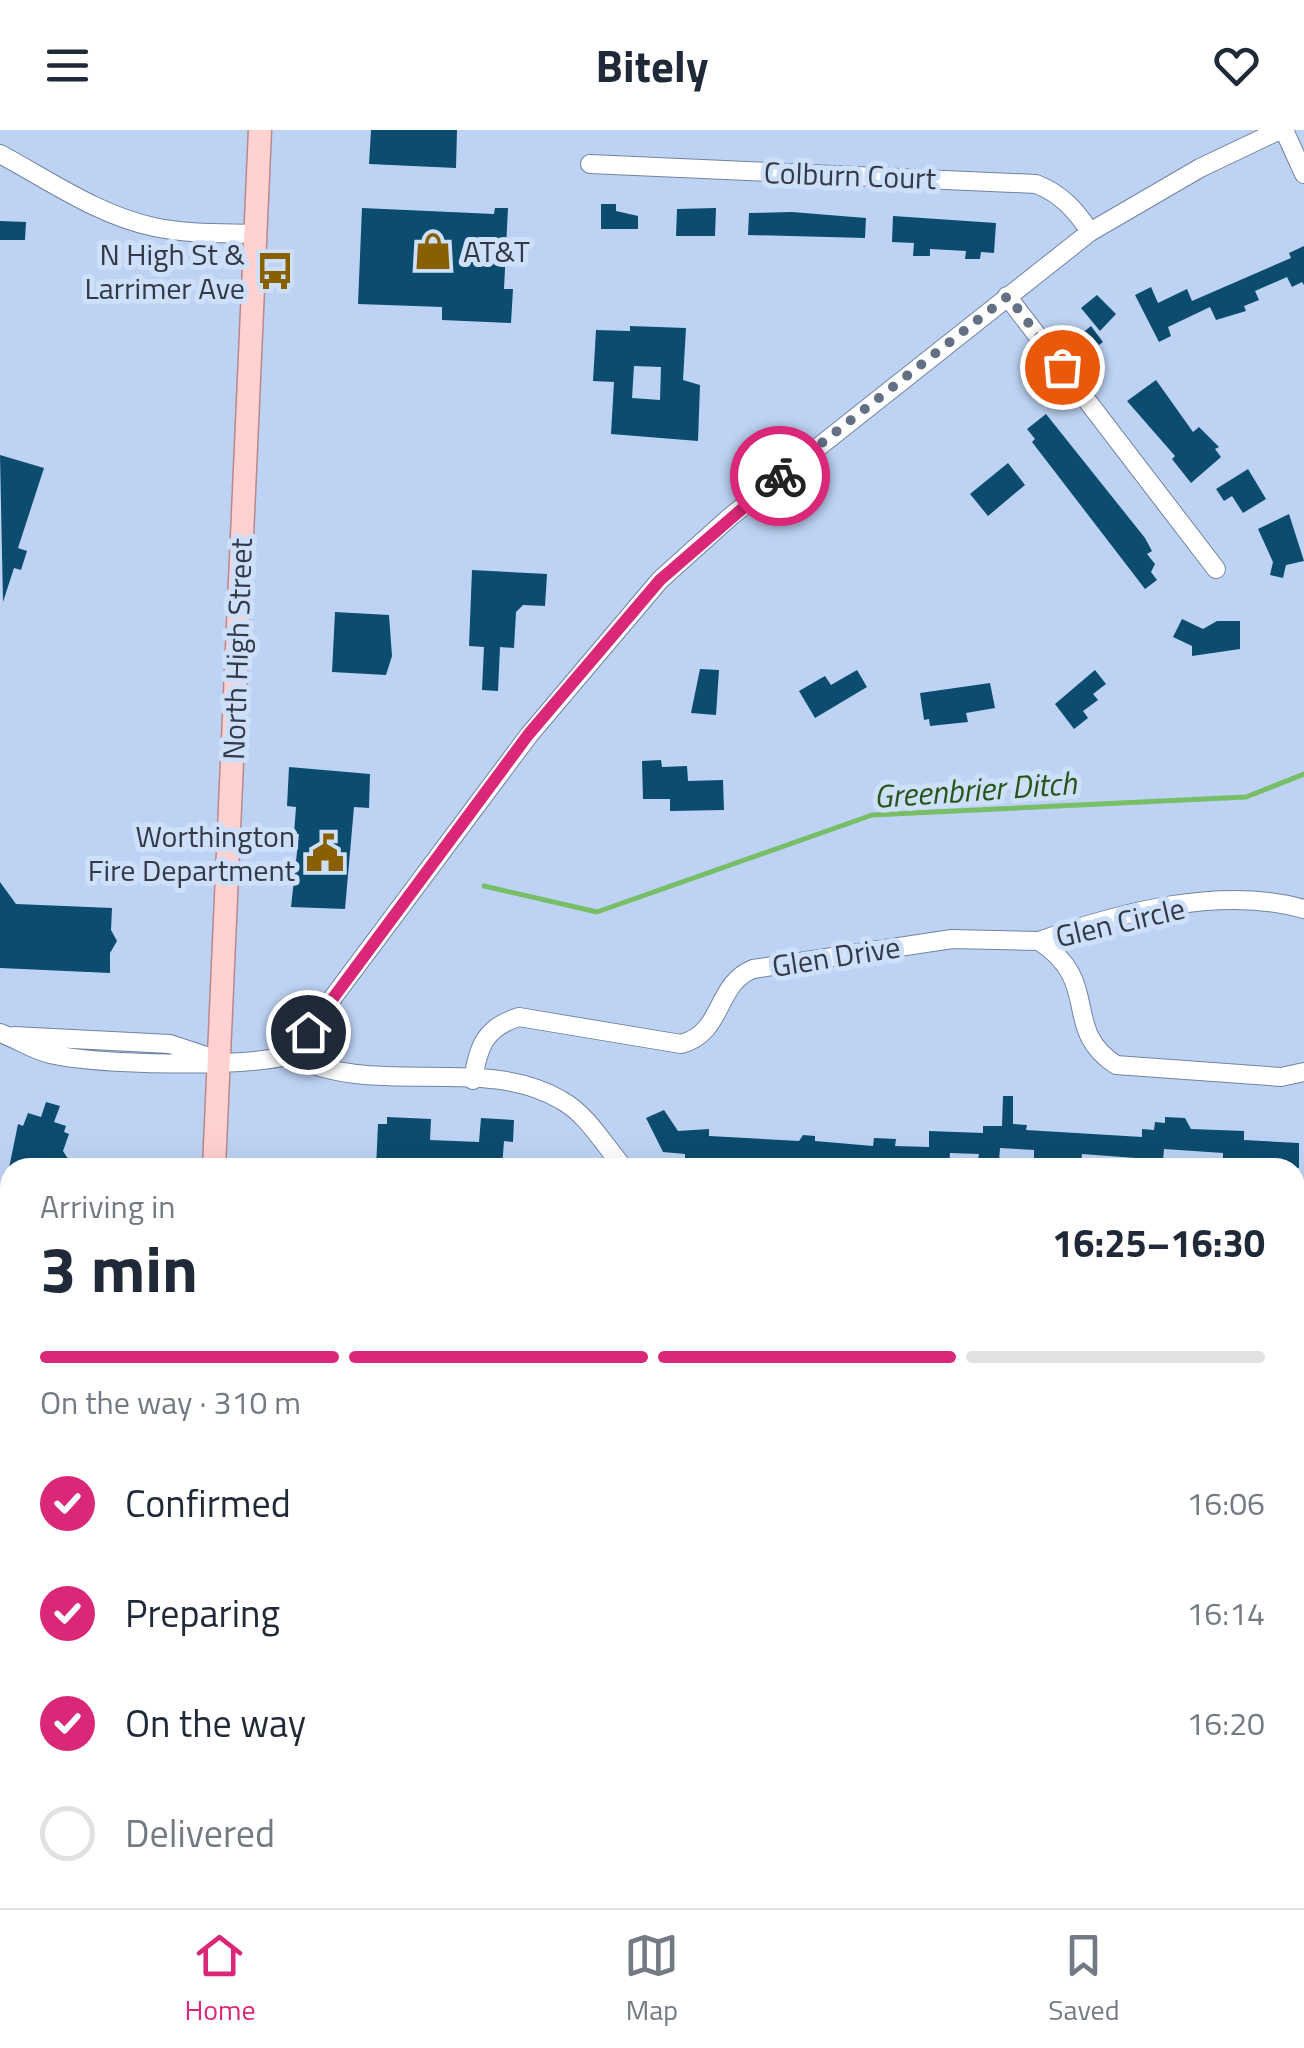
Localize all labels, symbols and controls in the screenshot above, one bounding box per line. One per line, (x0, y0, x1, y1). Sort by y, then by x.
text: Bitely (596, 31, 709, 99)
icon: menu (40, 38, 95, 93)
icon: heart (1209, 38, 1264, 93)
street label: Colburn Court (763, 149, 937, 201)
place label: AT&T (463, 228, 530, 274)
shop icon: AT&T (412, 230, 454, 272)
place label: N High St & Larrimer Ave (84, 231, 245, 311)
bus stop icon: N High St & Larrimer Ave (254, 250, 296, 292)
pin (1020, 325, 1105, 410)
icon: bag (1035, 340, 1090, 395)
courier (730, 426, 830, 526)
icon: bike (753, 449, 808, 504)
street label: North High Street (210, 537, 264, 761)
water label: Greenbrier Ditch (872, 758, 1079, 820)
place label: Worthington Fire Department (88, 813, 295, 893)
public building icon: Worthington Fire Department (304, 832, 346, 874)
street label: Glen Circle (1051, 885, 1189, 959)
street label: Glen Drive (769, 923, 903, 989)
pin (266, 990, 351, 1075)
icon: home (281, 1005, 336, 1060)
text: Arriving in (40, 1182, 176, 1230)
text: 16:25–16:30 (1052, 1214, 1265, 1272)
text: 3 min (40, 1218, 198, 1317)
text: On the way · 310 m (40, 1378, 301, 1426)
text: Confirmed (125, 1474, 291, 1532)
icon: check (40, 1476, 95, 1531)
text: 16:06 (1186, 1479, 1265, 1527)
text: Preparing (125, 1584, 280, 1642)
icon: check (40, 1586, 95, 1641)
text: 16:14 (1186, 1589, 1265, 1637)
text: On the way (125, 1694, 306, 1752)
icon: check (40, 1696, 95, 1751)
text: 16:20 (1186, 1699, 1265, 1747)
text: Delivered (125, 1804, 275, 1862)
tab: Home (184, 1928, 256, 2031)
tab: Map (624, 1928, 679, 2031)
tab: Saved (1048, 1928, 1120, 2031)

